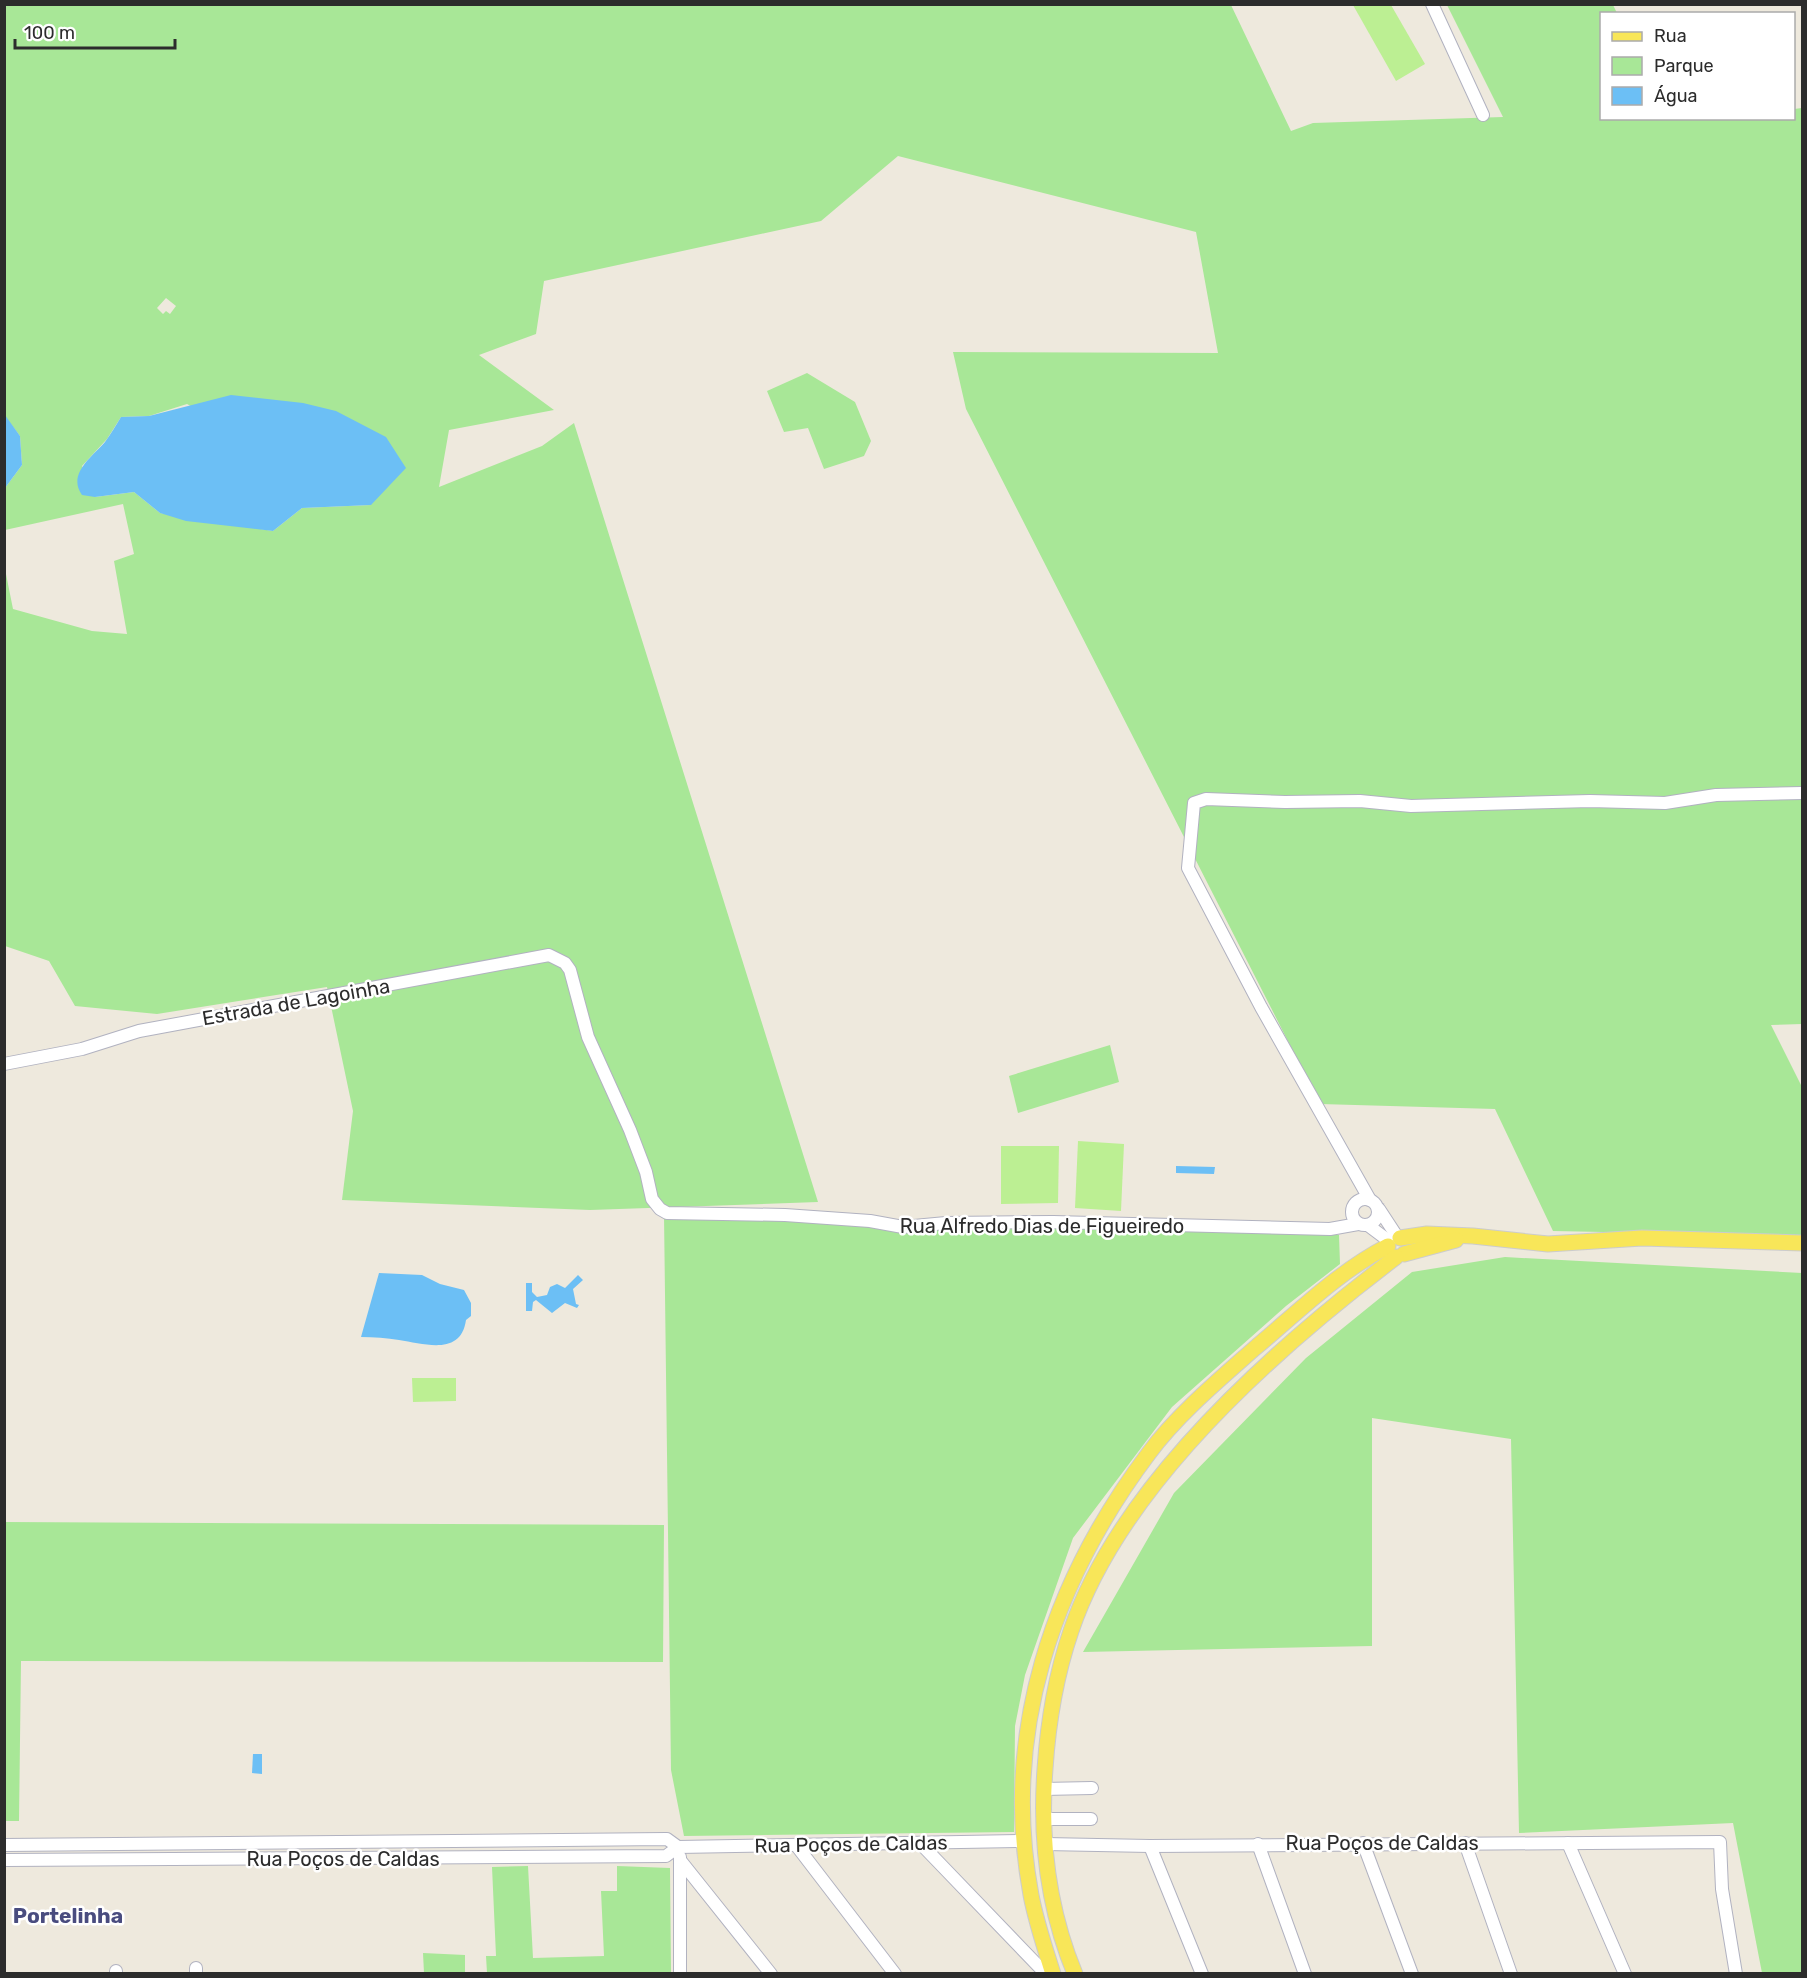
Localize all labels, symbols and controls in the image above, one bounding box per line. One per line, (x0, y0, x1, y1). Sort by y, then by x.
scale bar (15, 12, 176, 50)
legend (1600, 12, 1795, 120)
text: 100 m (24, 22, 75, 44)
text: Rua (1654, 25, 1687, 47)
text: Parque (1654, 55, 1714, 77)
text: Água (1654, 85, 1697, 107)
street label: Estrada de Lagoinha (200, 974, 392, 1030)
street label: Rua Alfredo Dias de Figueiredo (900, 1214, 1184, 1238)
street label: Rua Poços de Caldas (754, 1830, 948, 1858)
street label: Rua Poços de Caldas (1285, 1831, 1479, 1855)
street label: Rua Poços de Caldas (246, 1847, 440, 1871)
district label: Portelinha (13, 1903, 123, 1928)

